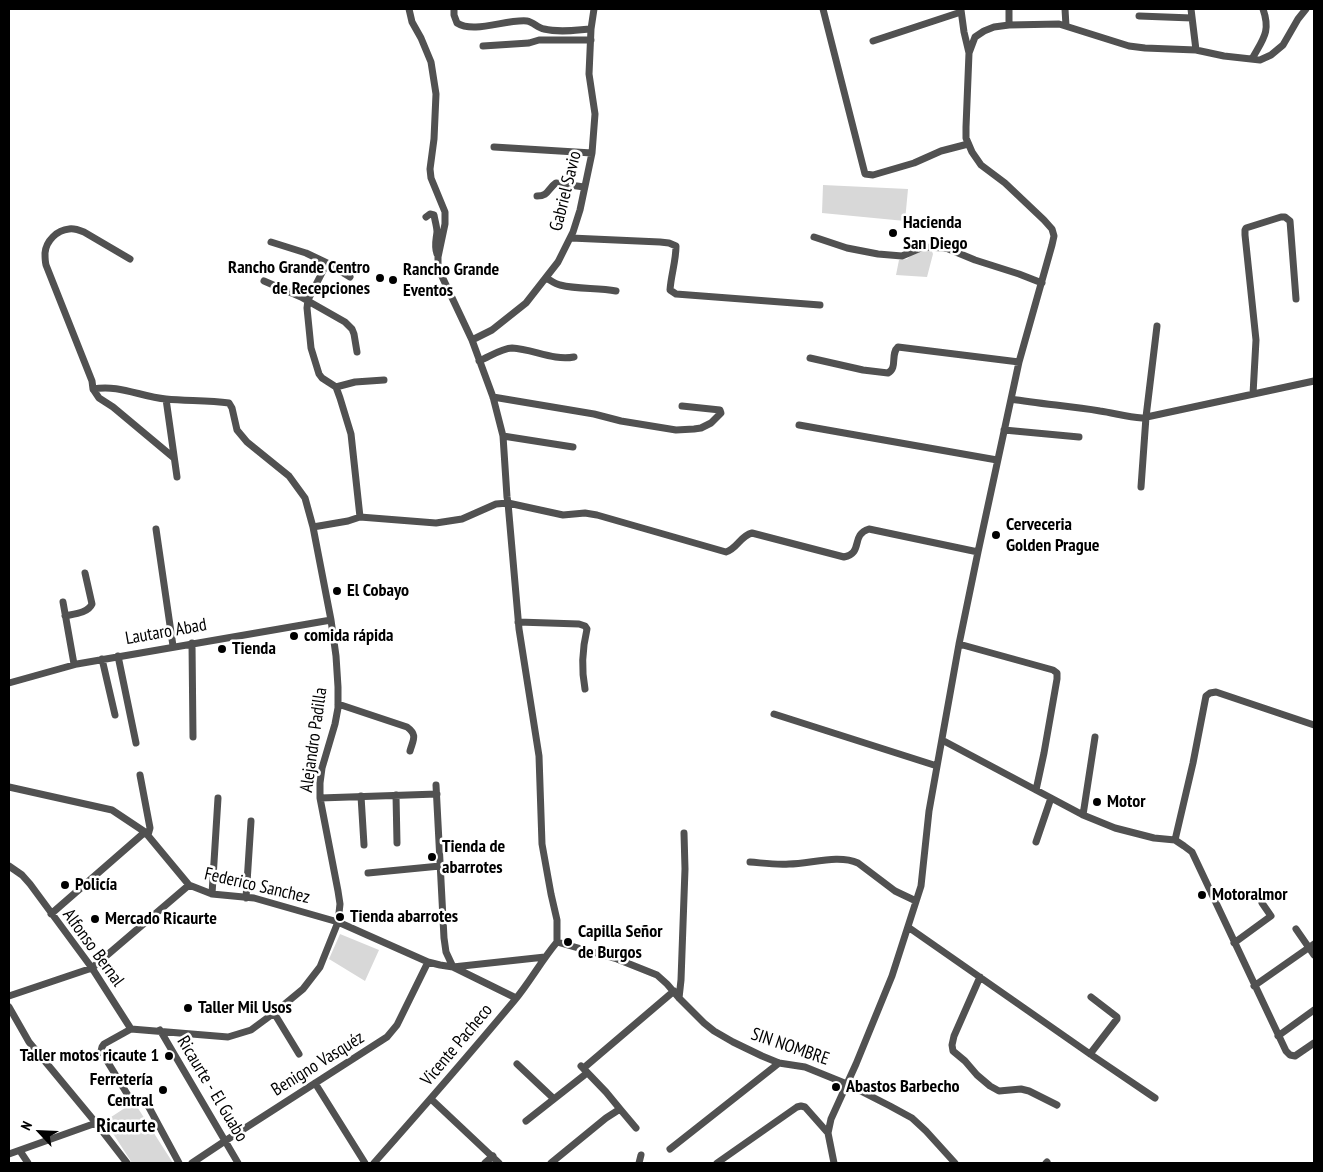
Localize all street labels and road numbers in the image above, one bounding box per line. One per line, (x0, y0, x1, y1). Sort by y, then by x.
street label: Gabriel Savio (546, 149, 586, 233)
street label: Lautaro Abad (124, 614, 208, 650)
street label: Alejandro Padilla (296, 686, 332, 794)
street label: Federico Sanchez (202, 863, 312, 909)
street label: Alfonso Bernal (58, 905, 128, 991)
street label: Vicente Pacheco (417, 1000, 497, 1090)
street label: SIN NOMBRE (748, 1024, 832, 1070)
street label: Benigno Vasquéz (268, 1027, 368, 1101)
street label: Ricaurte - El Guabo (172, 1032, 252, 1146)

